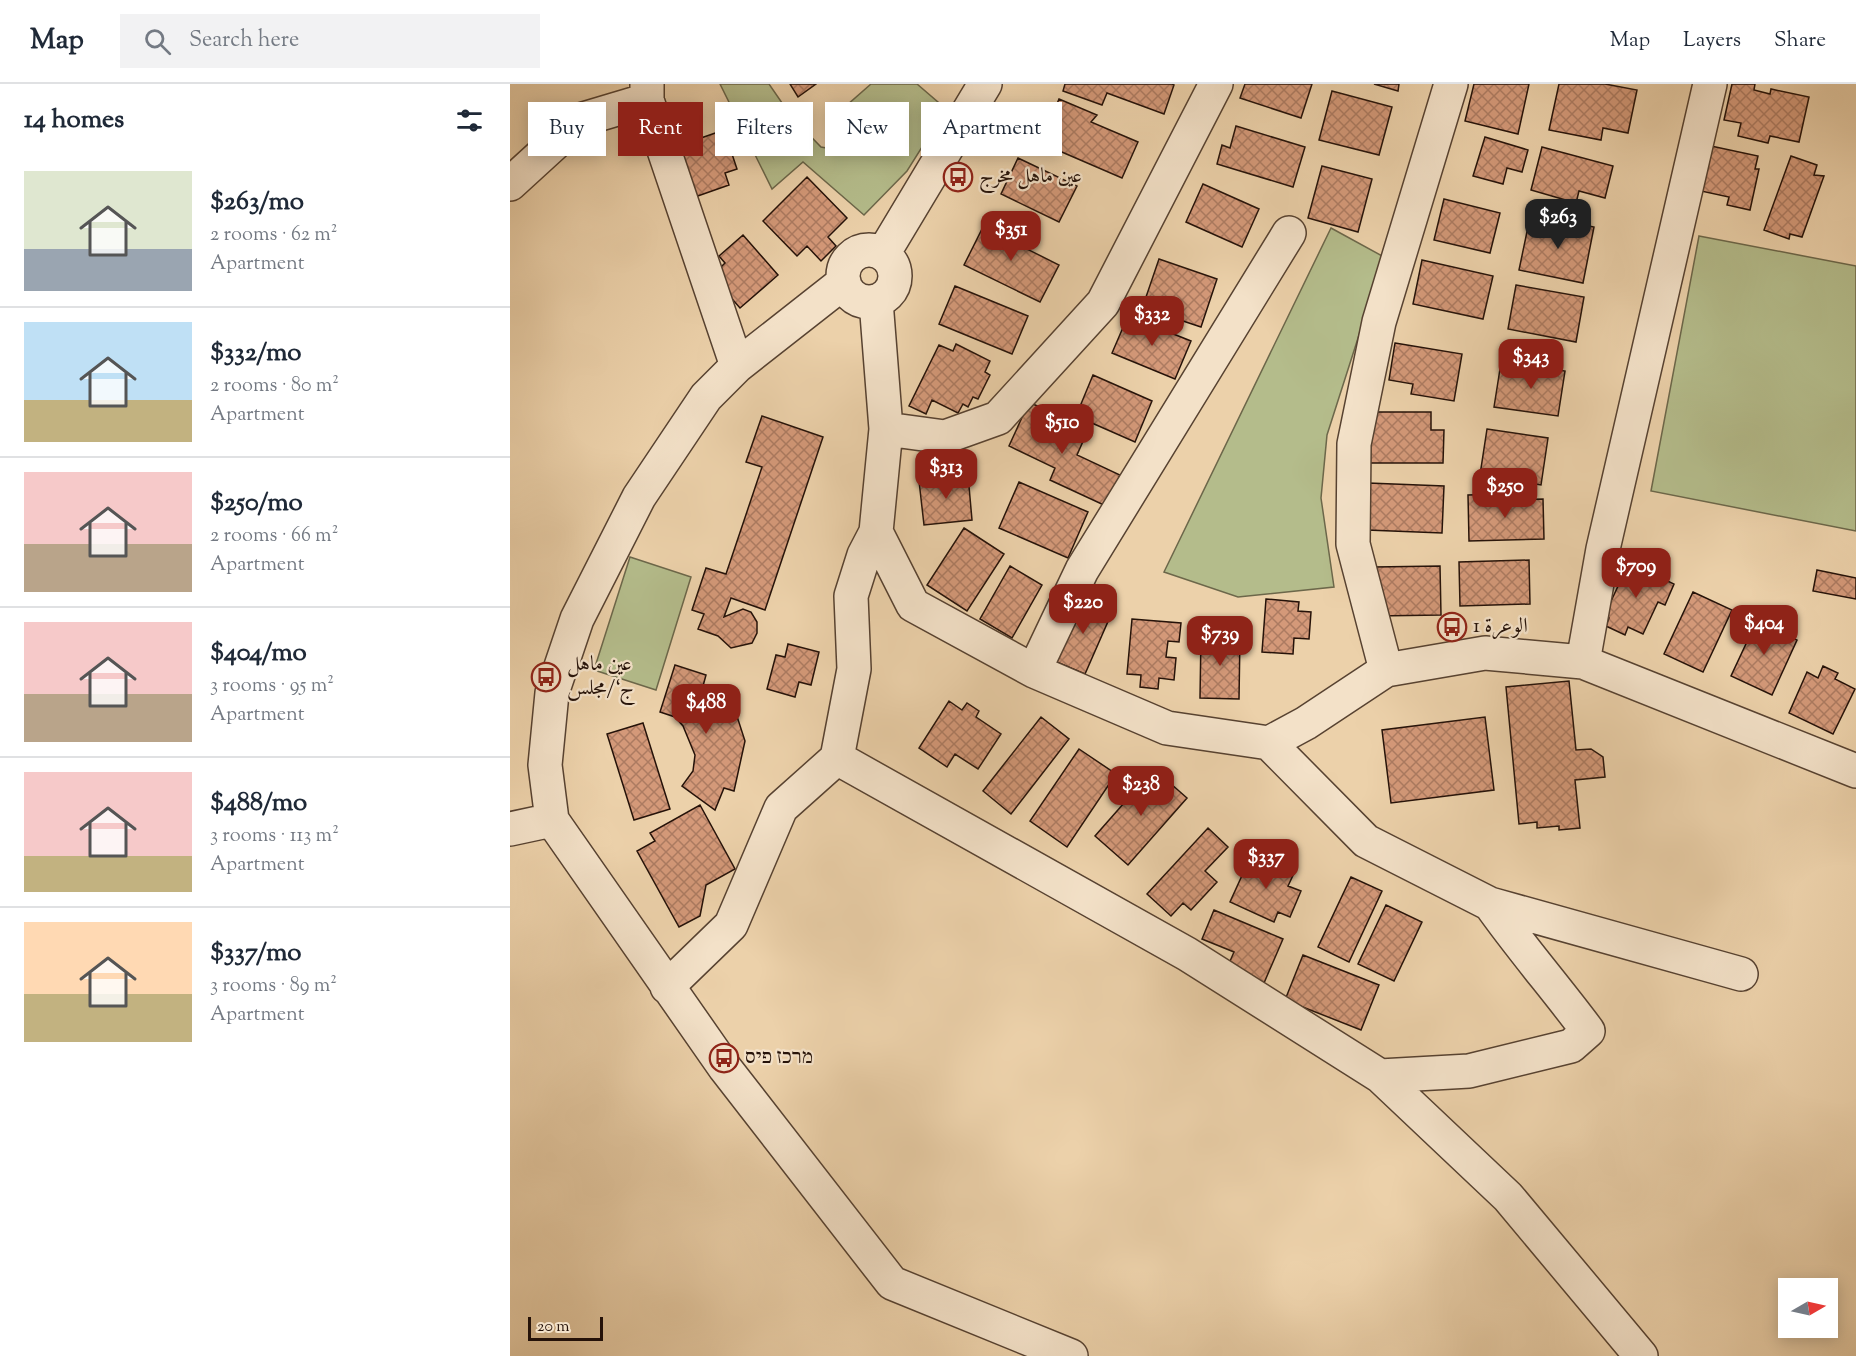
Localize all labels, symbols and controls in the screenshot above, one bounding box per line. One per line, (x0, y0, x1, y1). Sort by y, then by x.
search box (120, 14, 540, 68)
text: Map (30, 21, 84, 61)
icon: search (141, 25, 174, 58)
text: Search here (189, 25, 299, 57)
text: Map (1610, 26, 1650, 56)
text: Layers (1683, 26, 1741, 56)
text: Share (1774, 26, 1826, 56)
text: 14 homes (24, 102, 124, 139)
chip: Buy (528, 102, 606, 156)
chip: Rent (618, 102, 703, 156)
chip: Filters (715, 102, 813, 156)
chip: New (825, 102, 909, 156)
chip: Apartment (921, 102, 1062, 156)
icon: filters (453, 104, 486, 137)
bus stop icon: عين ماهل مخرج (942, 161, 974, 193)
place label: عين ماهل مخرج (979, 162, 1082, 194)
text: $263/mo (210, 184, 304, 221)
icon: home (72, 195, 144, 267)
pin: $263 (1522, 199, 1594, 250)
text: $263 (1539, 204, 1577, 233)
pin: $351 (975, 211, 1047, 262)
text: $351 (995, 216, 1027, 245)
text: 2 rooms · 62 m² (210, 221, 338, 250)
text: Apartment (210, 250, 305, 279)
pin: $332 (1116, 296, 1188, 347)
text: $332 (1134, 301, 1170, 330)
text: $332/mo (210, 335, 302, 372)
pin: $343 (1495, 339, 1567, 390)
text: $343 (1513, 344, 1549, 373)
icon: home (72, 346, 144, 418)
text: 2 rooms · 80 m² (210, 372, 339, 401)
text: Apartment (210, 401, 305, 430)
pin: $510 (1026, 404, 1098, 455)
text: $510 (1045, 409, 1079, 438)
pin: $313 (910, 449, 982, 500)
text: $313 (929, 454, 963, 483)
pin: $250 (1469, 468, 1541, 519)
text: $250 (1486, 473, 1524, 502)
text: $250/mo (210, 485, 303, 522)
icon: home (72, 496, 144, 568)
text: 2 rooms · 66 m² (210, 522, 338, 551)
pin: $709 (1600, 548, 1672, 599)
text: Apartment (210, 551, 305, 580)
text: $709 (1616, 553, 1656, 582)
pin: $220 (1047, 584, 1119, 635)
text: $220 (1063, 589, 1103, 618)
pin: $404 (1728, 605, 1800, 656)
text: $404 (1744, 610, 1784, 639)
bus stop icon: الوعرة 1 (1436, 611, 1468, 643)
place label: الوعرة 1 (1473, 612, 1528, 642)
pin: $739 (1184, 616, 1256, 667)
text: $739 (1201, 621, 1239, 650)
text: $404/mo (210, 635, 307, 672)
icon: home (72, 646, 144, 718)
place label: عين ماهل ج‘/مجلس (567, 650, 635, 706)
bus stop icon: عين ماهل ج‘/مجلس (530, 661, 562, 693)
text: 3 rooms · 95 m² (210, 672, 334, 701)
pin: $488 (670, 684, 742, 735)
text: $488 (686, 689, 726, 718)
text: Apartment (210, 701, 305, 730)
pin: $238 (1105, 766, 1177, 817)
text: $238 (1122, 771, 1160, 800)
text: $488/mo (210, 785, 307, 822)
icon: home (72, 796, 144, 868)
text: 3 rooms · 113 m² (210, 822, 339, 851)
pin: $337 (1230, 839, 1302, 890)
text: $337 (1248, 844, 1284, 873)
text: Apartment (210, 851, 305, 880)
text: $337/mo (210, 935, 301, 972)
icon: home (72, 946, 144, 1018)
text: 3 rooms · 89 m² (210, 972, 337, 1001)
text: Apartment (210, 1001, 305, 1030)
bus stop icon: מרכז פיס (708, 1042, 740, 1074)
place label: מרכז פיס (745, 1043, 813, 1073)
north arrow (1778, 1278, 1838, 1338)
map controls (1778, 1278, 1838, 1338)
scale bar (528, 1314, 603, 1342)
text: 20 m (537, 1316, 570, 1339)

